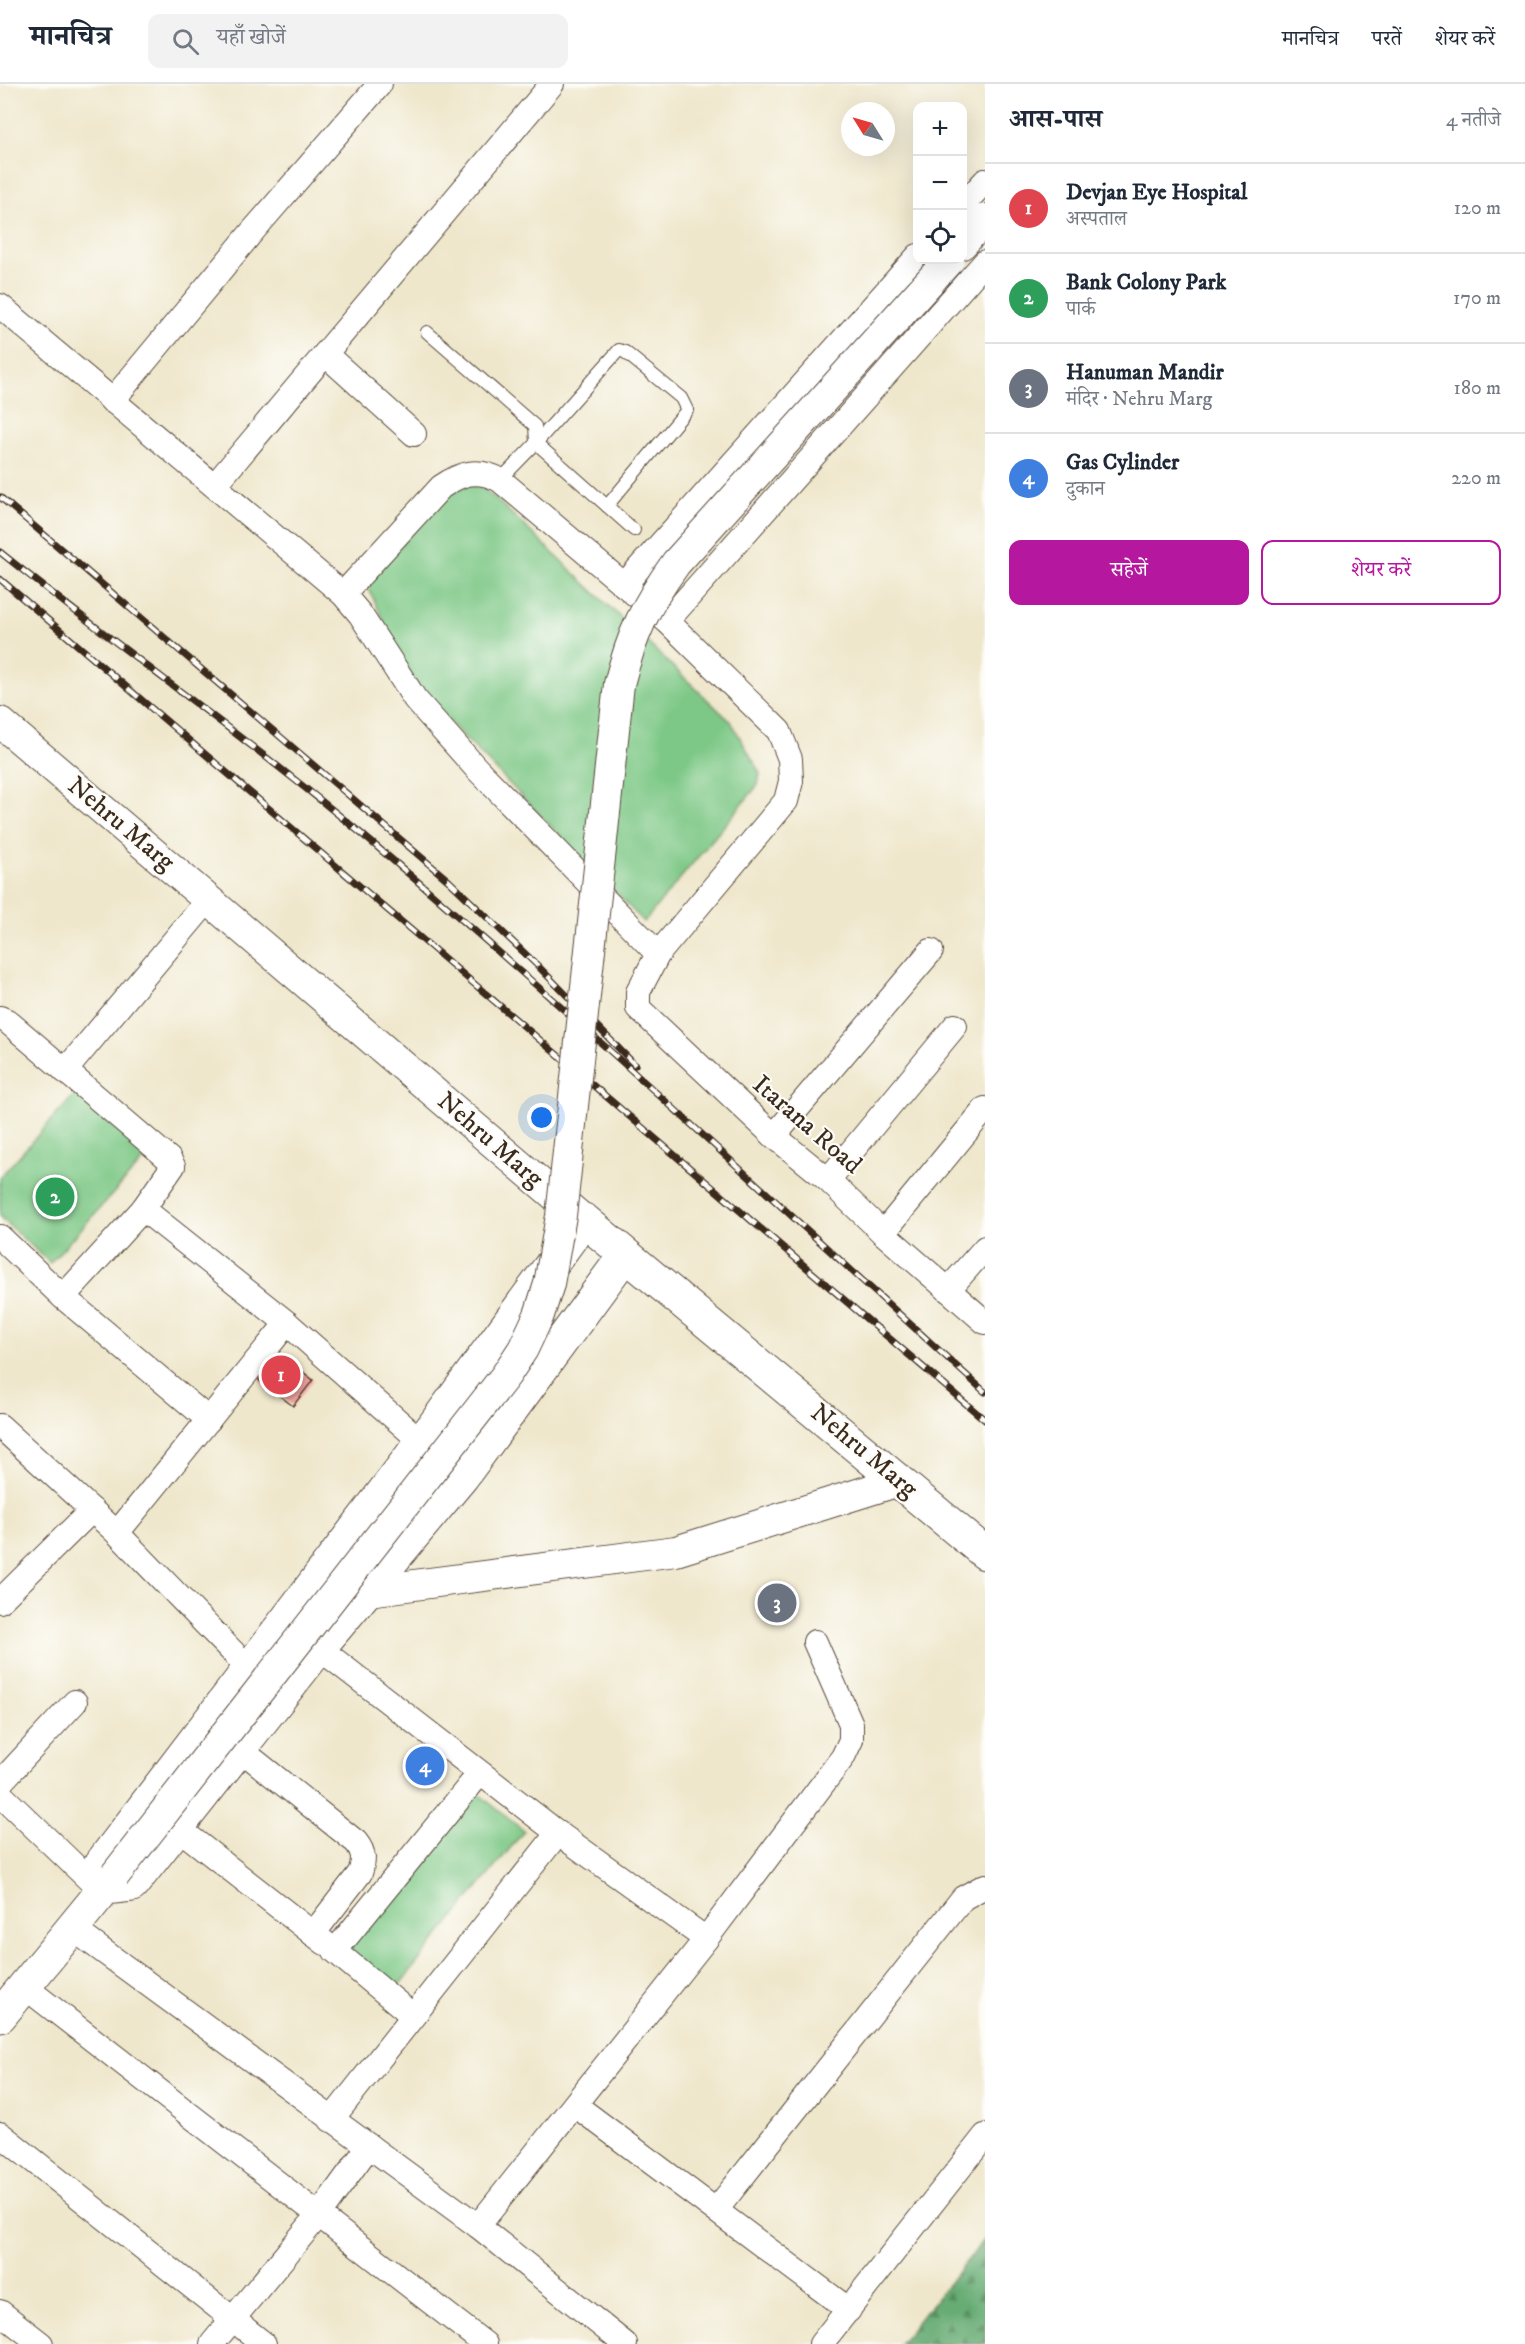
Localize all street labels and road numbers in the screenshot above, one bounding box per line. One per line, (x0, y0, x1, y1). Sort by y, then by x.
street label: Nehru Marg (61, 770, 182, 879)
street label: Itarana Road (745, 1068, 869, 1182)
street label: Nehru Marg (430, 1085, 550, 1195)
street label: Nehru Marg (804, 1397, 925, 1506)

